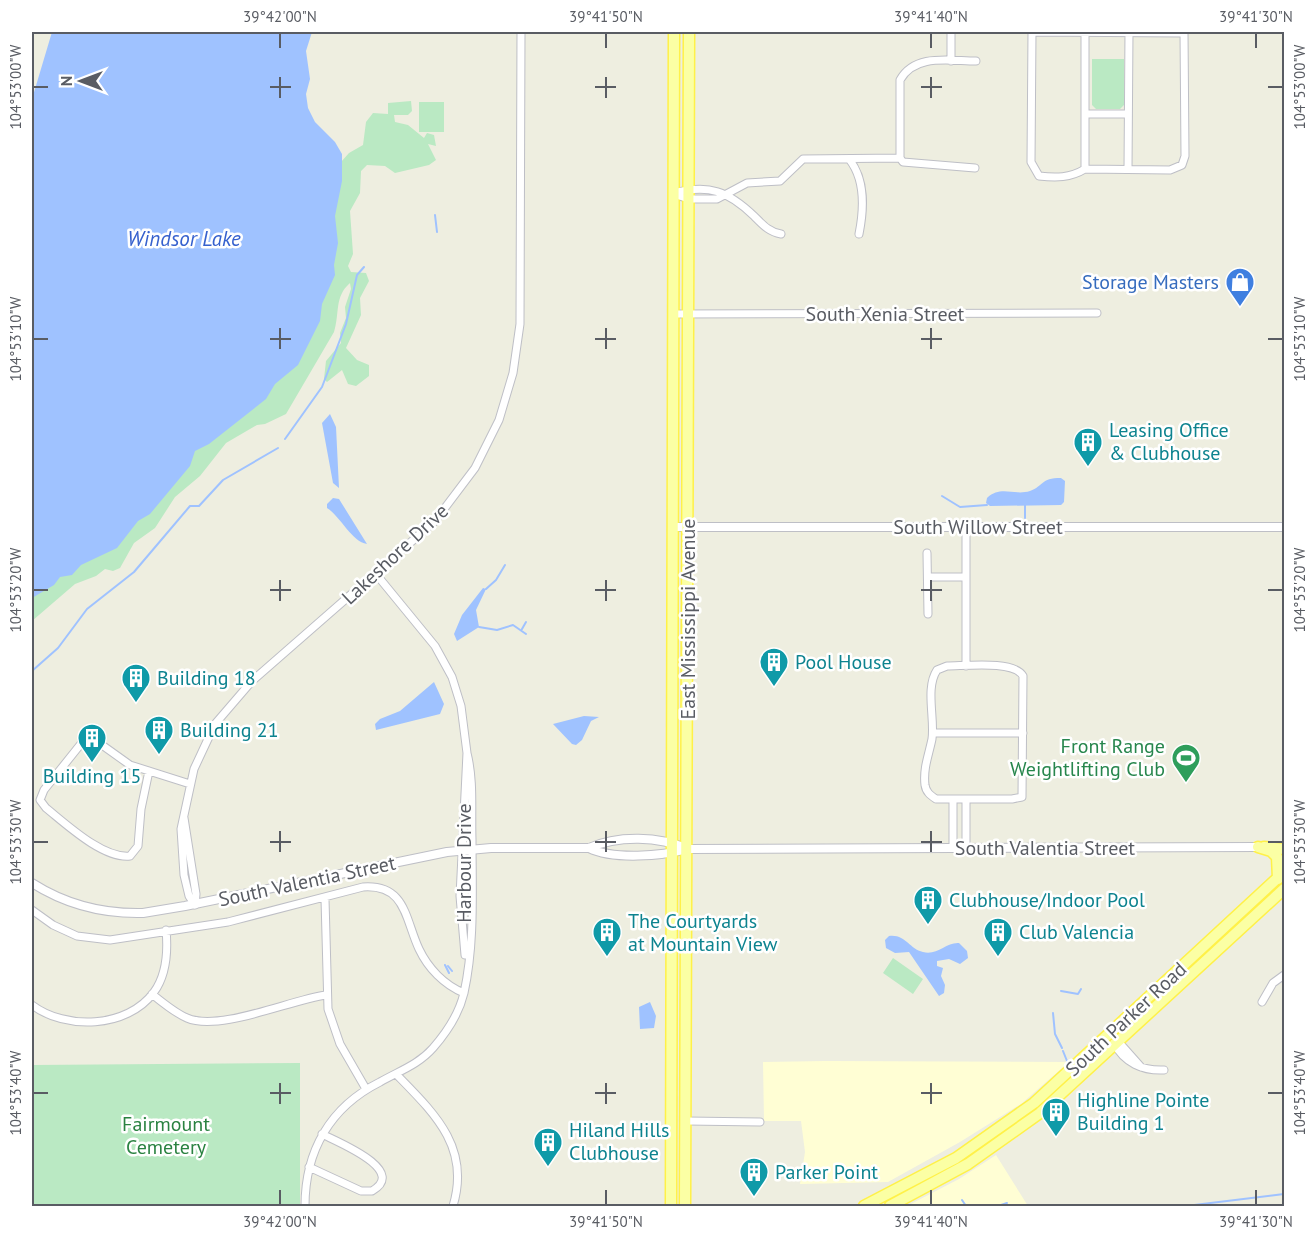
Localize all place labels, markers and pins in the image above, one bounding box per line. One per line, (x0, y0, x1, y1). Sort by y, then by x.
shop icon: Storage Masters (1224, 266, 1256, 308)
place label: Storage Masters (1082, 269, 1219, 295)
place label: Leasing Office & Clubhouse (1109, 417, 1229, 466)
building icon: Leasing Office & Clubhouse (1072, 426, 1104, 468)
building icon: Pool House (758, 646, 790, 688)
place label: Pool House (795, 649, 892, 675)
building icon: Building 18 (120, 662, 152, 704)
place label: Building 18 (157, 665, 256, 691)
building icon: Building 21 (143, 714, 175, 756)
place label: Building 21 (180, 717, 279, 743)
building icon: Building 15 (76, 722, 108, 764)
place label: Front Range Weightlifting Club (1010, 733, 1165, 782)
sports icon: Front Range Weightlifting Club (1170, 742, 1202, 784)
place label: Building 15 (43, 763, 141, 789)
building icon: Clubhouse/Indoor Pool (912, 884, 944, 926)
place label: Clubhouse/Indoor Pool (949, 887, 1145, 913)
place label: The Courtyards at Mountain View (628, 908, 778, 957)
building icon: The Courtyards at Mountain View (591, 916, 623, 958)
building icon: Club Valencia (982, 916, 1014, 958)
place label: Club Valencia (1019, 919, 1134, 945)
place label: Highline Pointe Building 1 (1077, 1087, 1209, 1136)
building icon: Highline Pointe Building 1 (1040, 1096, 1072, 1138)
place label: Hiland Hills Clubhouse (569, 1117, 670, 1166)
building icon: Hiland Hills Clubhouse (532, 1126, 564, 1168)
building icon: Parker Point (738, 1156, 770, 1198)
place label: Parker Point (775, 1159, 878, 1185)

